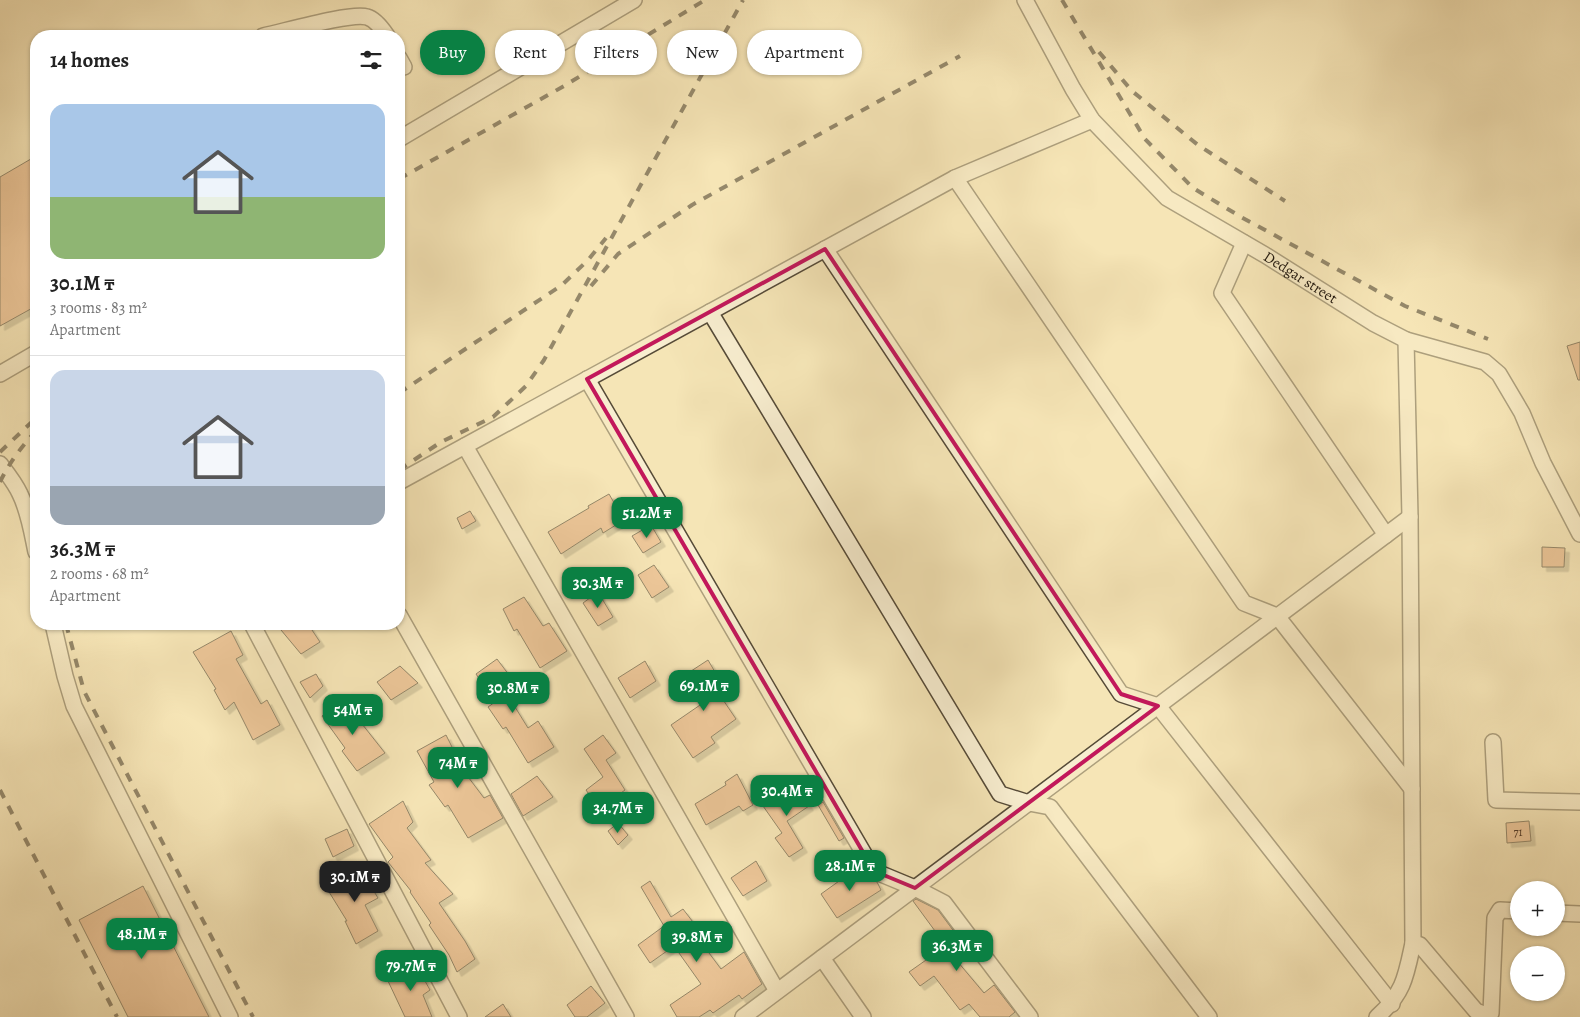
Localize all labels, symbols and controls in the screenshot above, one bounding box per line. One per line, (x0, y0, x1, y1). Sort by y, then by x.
chip: Buy (420, 30, 485, 75)
chip: Rent (495, 30, 565, 75)
chip: Filters (575, 30, 657, 75)
chip: New (667, 30, 737, 75)
chip: Apartment (747, 30, 862, 75)
text: 14 homes (50, 46, 129, 74)
icon: filters (357, 46, 385, 74)
icon: home (173, 137, 263, 227)
street label: Dedgar street (1260, 247, 1341, 308)
text: 30.1M ₸ (50, 269, 114, 297)
text: 3 rooms · 83 m² (50, 297, 147, 319)
text: Apartment (50, 319, 121, 341)
icon: home (173, 402, 263, 492)
pin: 51.2M ₸ (601, 496, 693, 539)
text: 51.2M ₸ (623, 502, 671, 524)
text: 36.3M ₸ (50, 535, 115, 563)
text: 2 rooms · 68 m² (50, 563, 149, 585)
pin: 30.3M ₸ (552, 566, 644, 609)
text: 30.3M ₸ (573, 572, 623, 594)
text: Apartment (50, 585, 121, 607)
pin: 69.1M ₸ (658, 670, 750, 712)
pin: 30.8M ₸ (467, 672, 559, 714)
text: 69.1M ₸ (679, 675, 729, 697)
text: 30.8M ₸ (487, 677, 539, 699)
pin: 54M ₸ (318, 694, 388, 736)
text: 54M ₸ (334, 699, 372, 721)
pin: 74M ₸ (423, 746, 493, 789)
text: 74M ₸ (439, 752, 477, 774)
pin: 30.4M ₸ (741, 774, 833, 817)
text: 30.4M ₸ (762, 780, 812, 802)
pin: 34.7M ₸ (572, 792, 664, 834)
text: 34.7M ₸ (593, 797, 643, 819)
house number: 71 (1513, 824, 1523, 840)
pin: 28.1M ₸ (804, 850, 896, 892)
text: 28.1M ₸ (825, 855, 875, 877)
pin: 30.1M ₸ (309, 860, 401, 903)
text: 30.1M ₸ (330, 866, 380, 888)
map controls (1510, 881, 1565, 1001)
button: + (1510, 881, 1565, 936)
pin: 48.1M ₸ (96, 918, 188, 960)
pin: 39.8M ₸ (651, 920, 743, 963)
text: 48.1M ₸ (117, 923, 167, 945)
text: 39.8M ₸ (672, 926, 722, 948)
pin: 36.3M ₸ (911, 930, 1003, 972)
text: 36.3M ₸ (932, 935, 982, 957)
button: − (1510, 946, 1565, 1001)
pin: 79.7M ₸ (365, 950, 457, 992)
text: 79.7M ₸ (386, 955, 436, 977)

